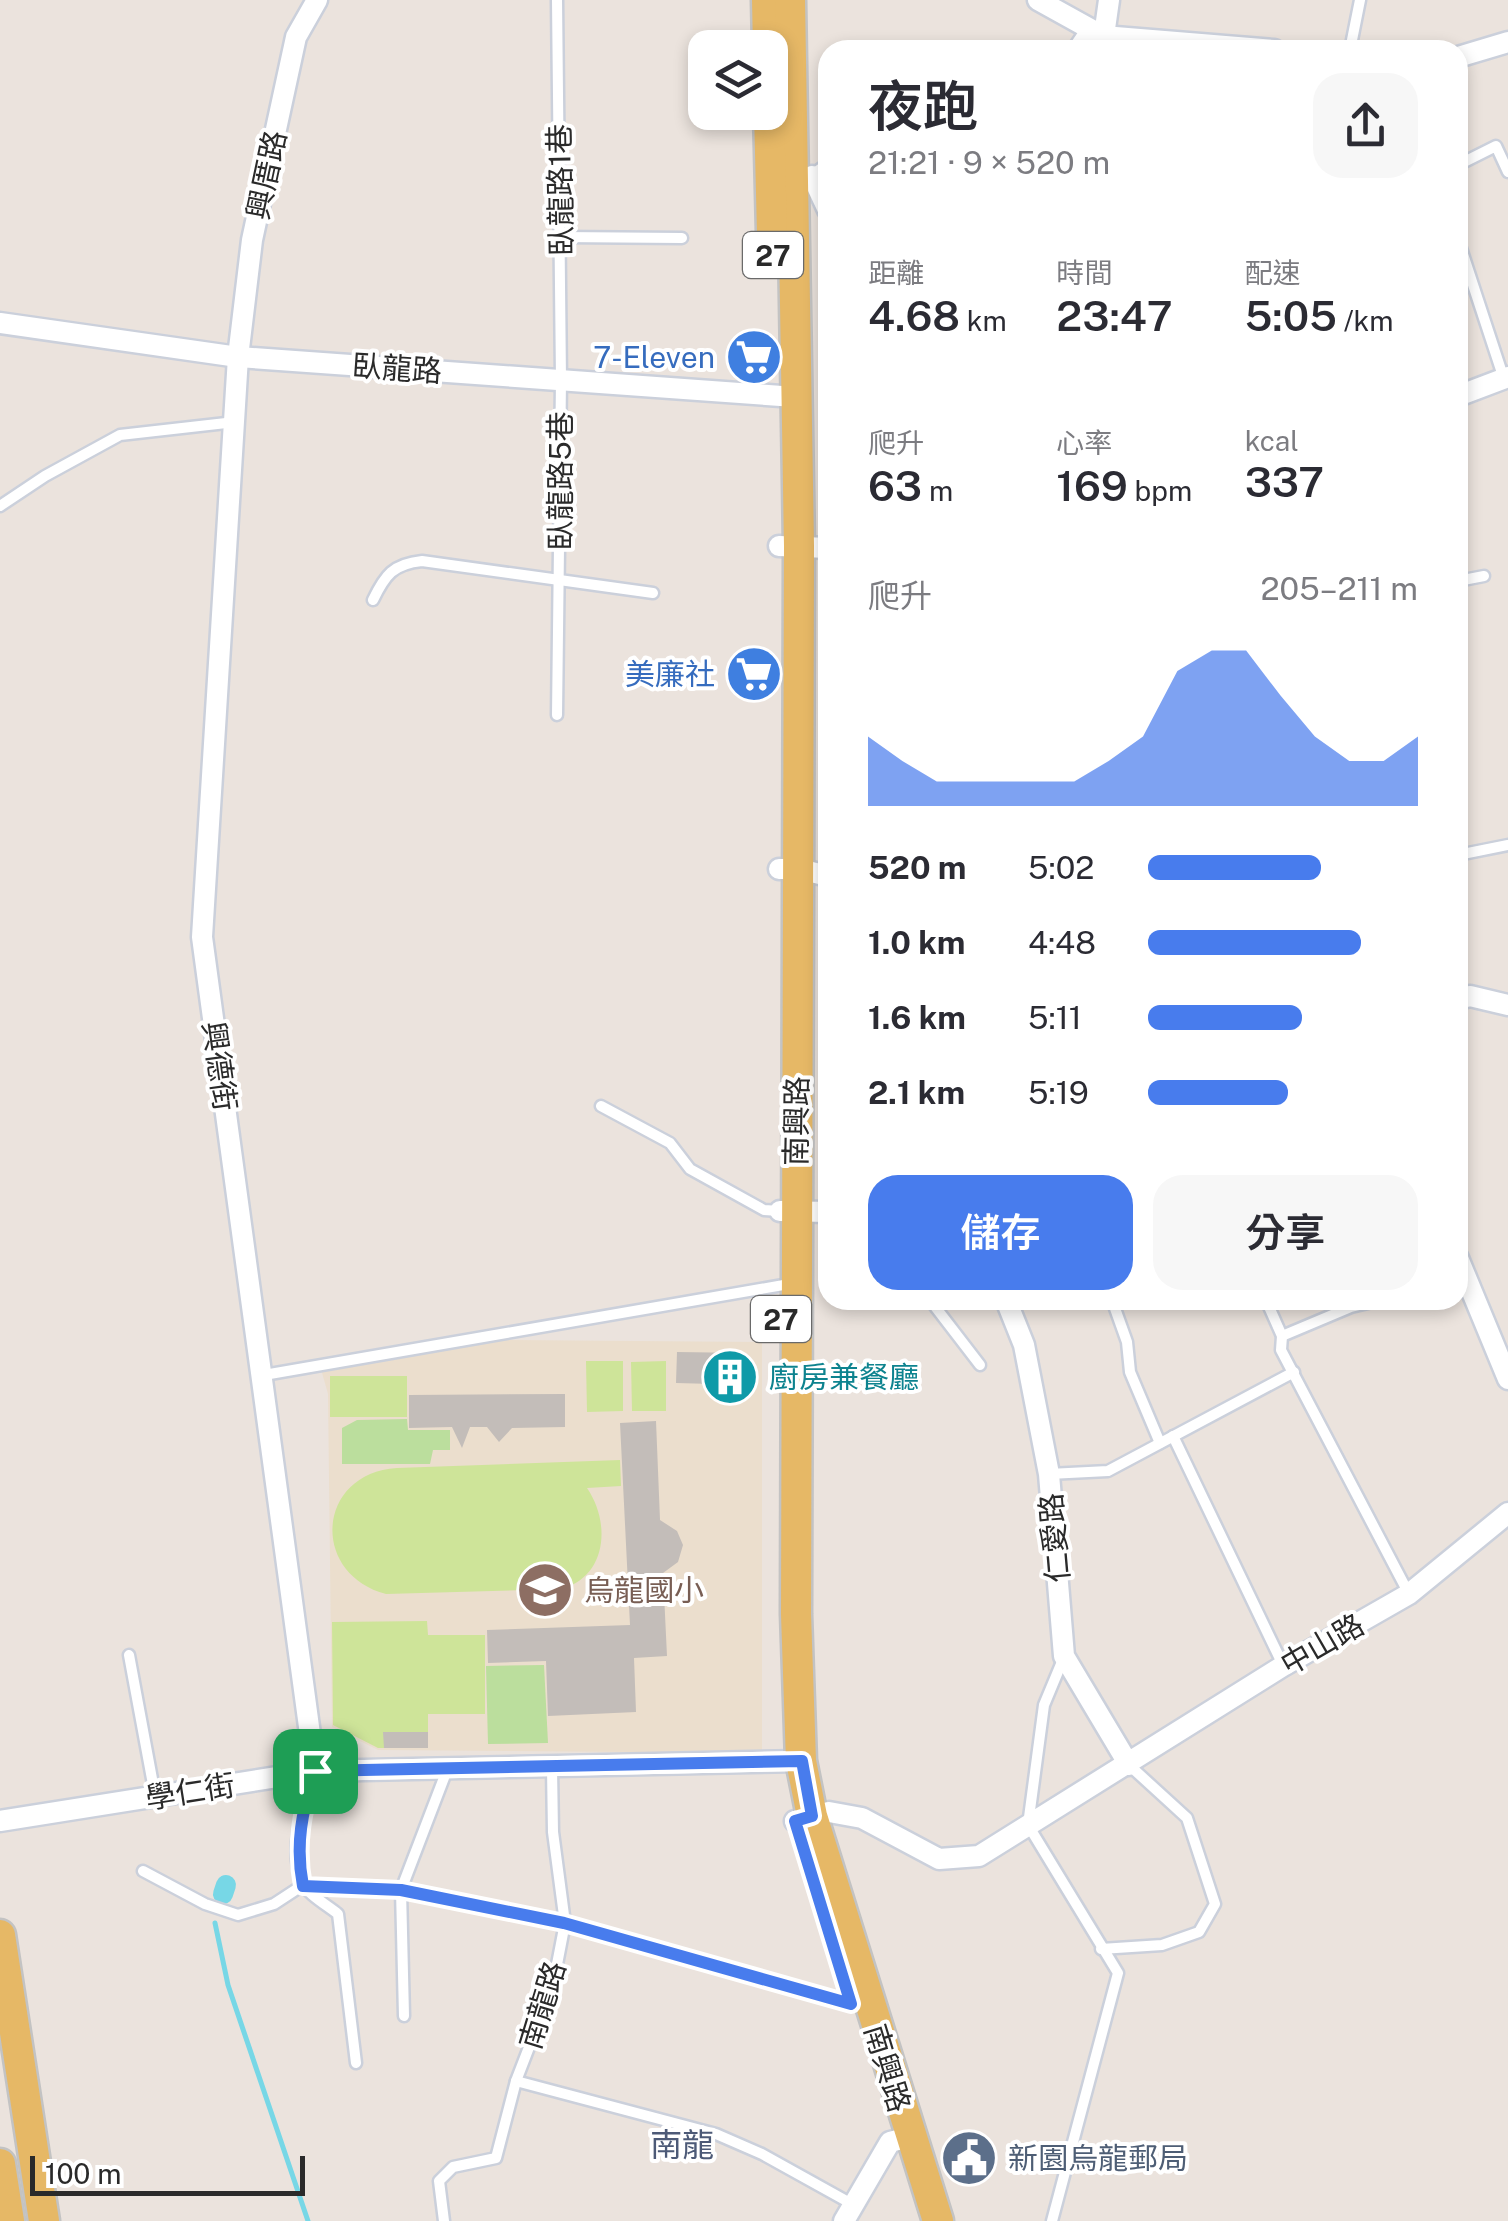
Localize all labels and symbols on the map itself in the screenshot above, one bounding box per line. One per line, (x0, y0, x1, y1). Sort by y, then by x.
street label: 臥龍路1巷 (541, 124, 579, 256)
street label: 興厝路 (239, 127, 293, 223)
road number: 27 (743, 232, 803, 278)
supermarket icon: 7-Eleven (724, 327, 784, 387)
place label: 7-Eleven (593, 339, 715, 375)
street label: 臥龍路 (351, 347, 443, 389)
street label: 臥龍路5巷 (542, 411, 578, 551)
supermarket icon: 美廉社 (724, 644, 784, 704)
place label: 美廉社 (625, 656, 715, 692)
street label: 興德街 (196, 1019, 244, 1113)
street label: 南興路 (777, 1076, 815, 1166)
road number: 27 (751, 1296, 811, 1342)
building icon: 廚房兼餐廳 (700, 1347, 760, 1407)
place label: 廚房兼餐廳 (769, 1359, 919, 1395)
street label: 仁愛路 (1032, 1492, 1076, 1584)
school or university icon: 烏龍國小 (515, 1560, 575, 1620)
place label: 烏龍國小 (584, 1572, 704, 1608)
street label: 中山路 (1274, 1606, 1370, 1682)
pin (273, 1729, 358, 1814)
street label: 學仁街 (143, 1766, 237, 1816)
street label: 南龍路 (512, 1957, 572, 2053)
street label: 南興路 (858, 2020, 918, 2116)
district label: 南龍 (650, 2126, 714, 2163)
public building icon: 新園烏龍郵局 (939, 2128, 999, 2188)
place label: 新園烏龍郵局 (1008, 2140, 1188, 2176)
scale bar (30, 2151, 305, 2196)

